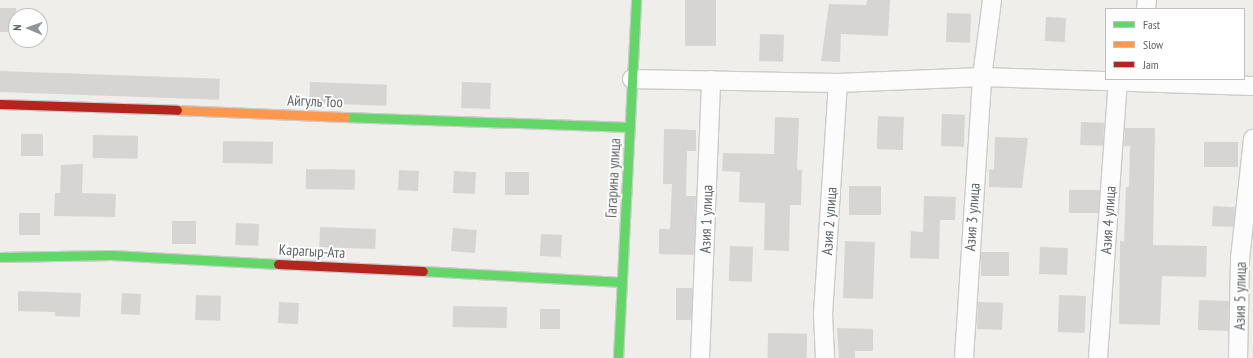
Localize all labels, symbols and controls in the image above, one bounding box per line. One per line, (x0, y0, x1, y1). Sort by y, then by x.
north arrow (8, 8, 48, 48)
legend (1105, 8, 1245, 80)
text: Fast (1143, 17, 1160, 32)
text: N (10, 24, 24, 31)
text: Slow (1143, 37, 1163, 52)
text: Jam (1143, 57, 1159, 72)
street label: Айгуль Тоо (286, 91, 344, 111)
street label: Гагарина улица (602, 138, 624, 218)
street label: Азия 3 улица (961, 182, 983, 252)
street label: Азия 1 улица (696, 184, 716, 254)
street label: Азия 4 улица (1097, 185, 1119, 255)
street label: Азия 2 улица (818, 186, 840, 256)
street label: Карагыр-Ата (278, 240, 346, 262)
street label: Азия 5 улица (1230, 262, 1250, 330)

